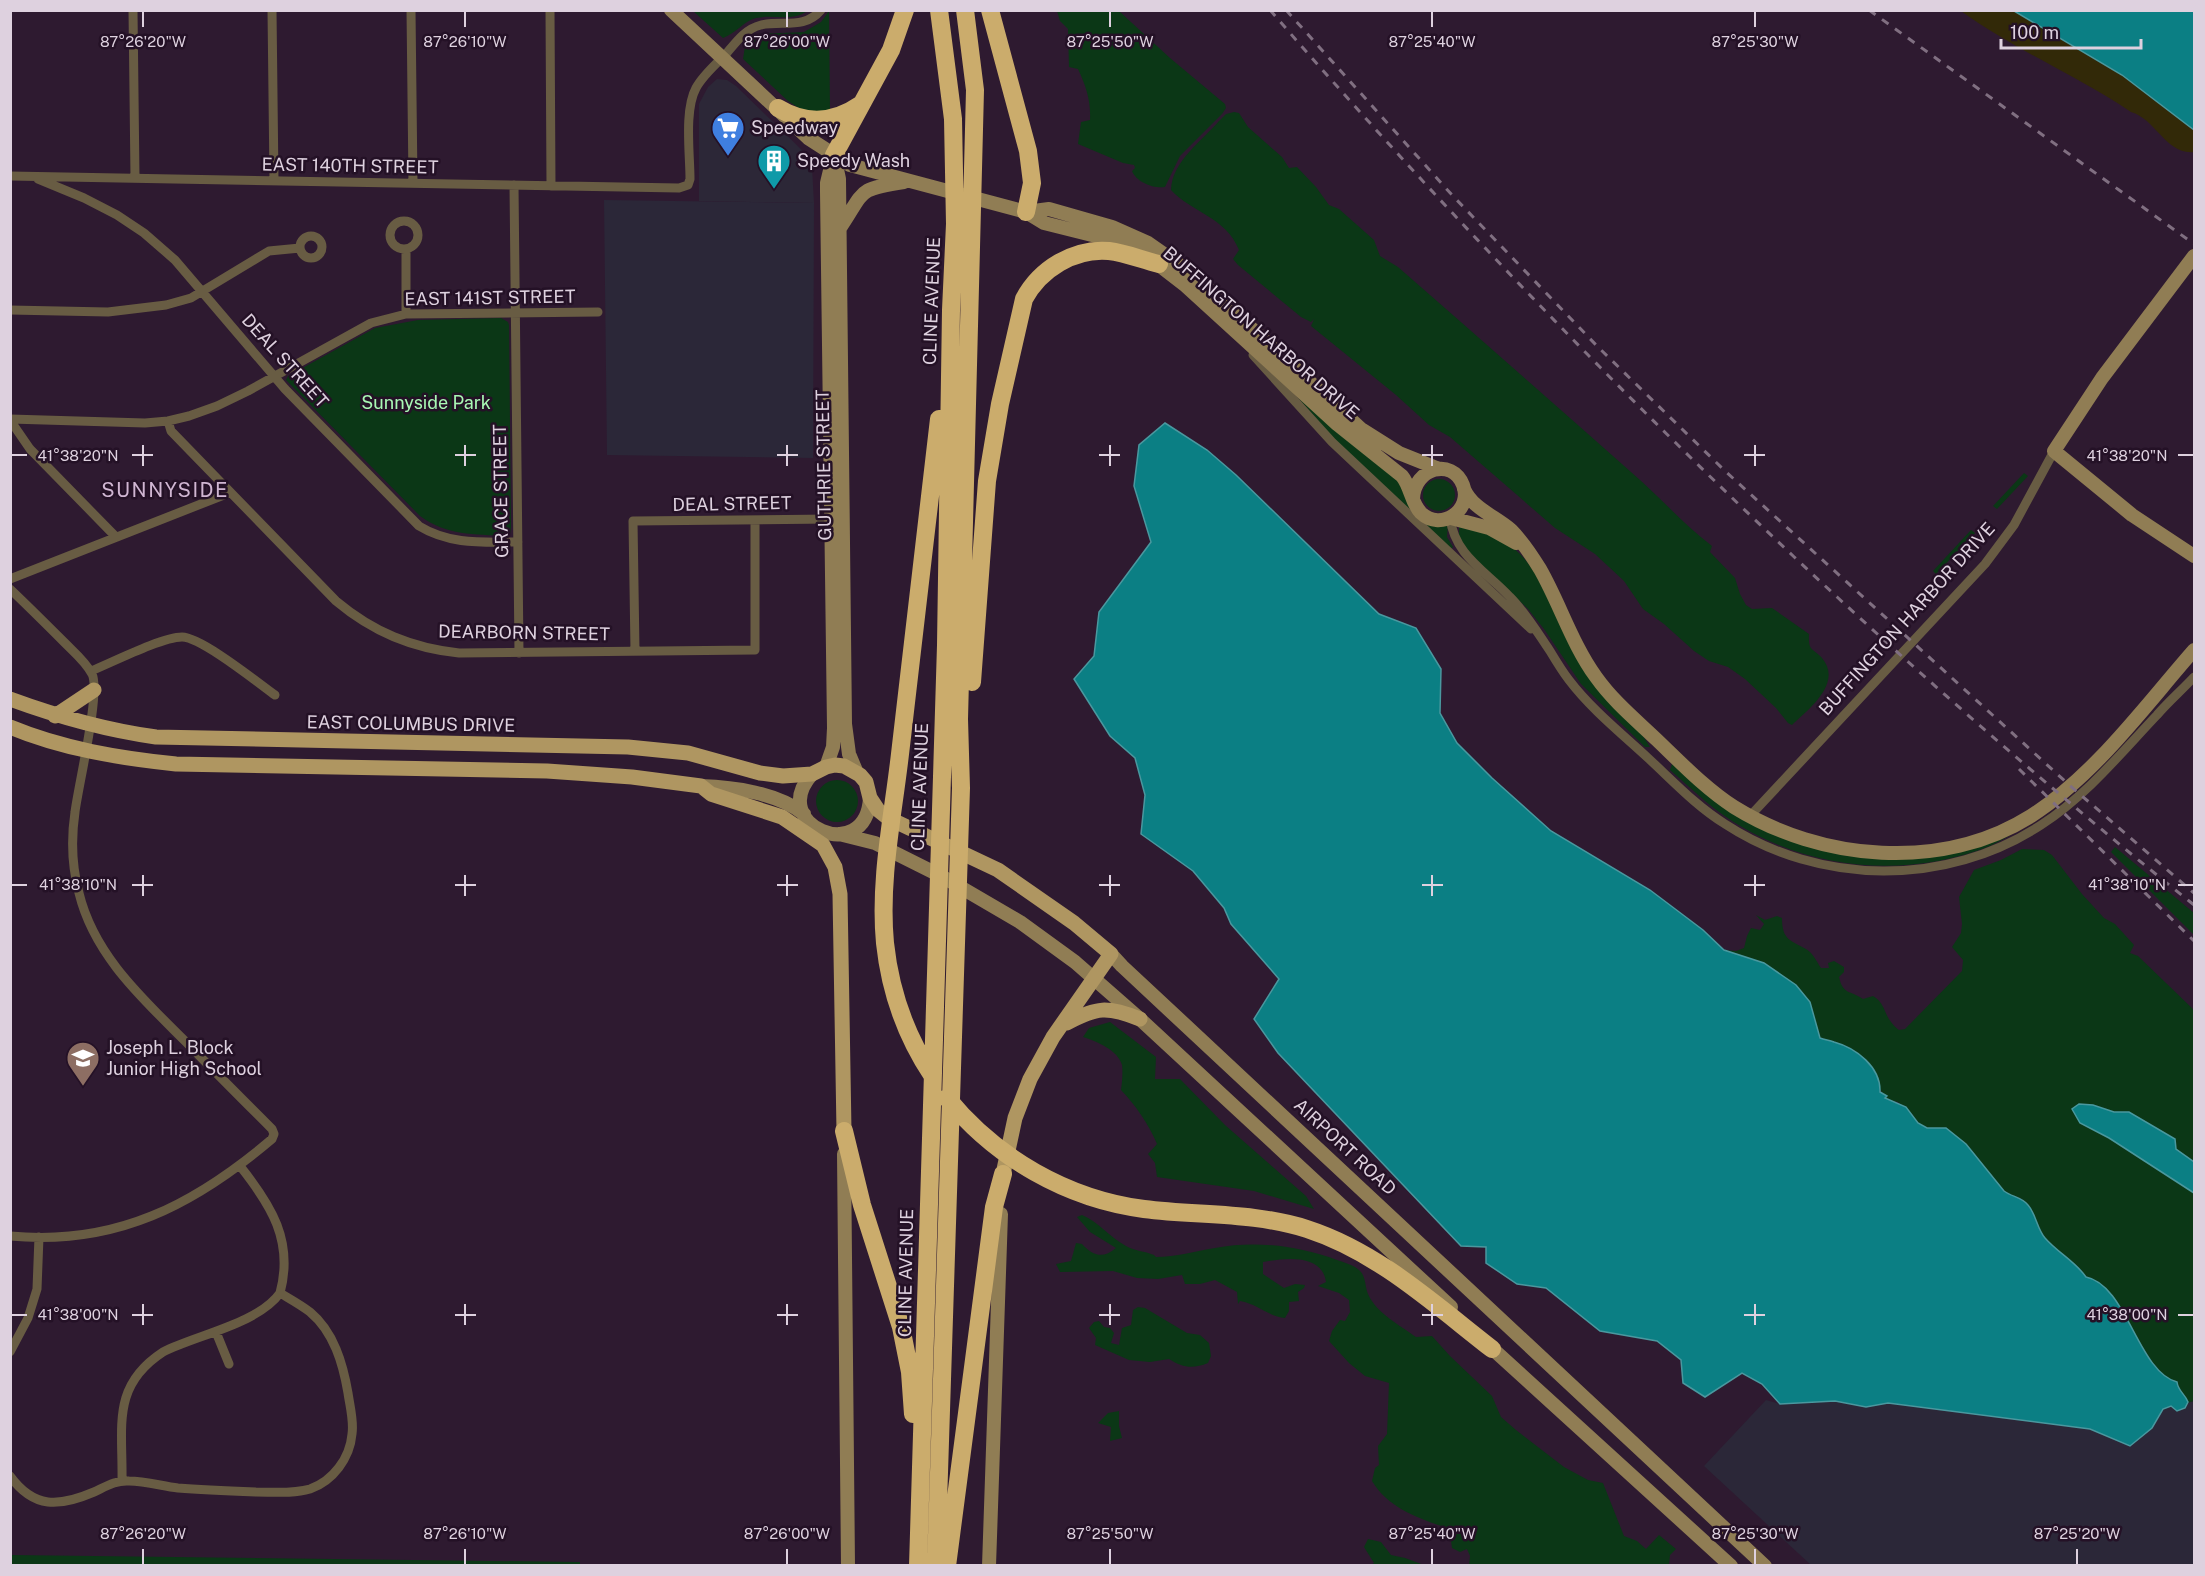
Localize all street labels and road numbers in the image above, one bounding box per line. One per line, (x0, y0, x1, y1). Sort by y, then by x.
street label: EAST 140TH STREET (261, 153, 439, 178)
street label: CLINE AVENUE (919, 236, 944, 365)
street label: BUFFINGTON HARBOR DRIVE (1159, 242, 1363, 423)
street label: EAST 141ST STREET (404, 286, 576, 309)
street label: DEAL STREET (238, 309, 333, 412)
street label: GUTHRIE STREET (812, 389, 835, 541)
street label: GRACE STREET (489, 424, 512, 558)
street label: DEAL STREET (672, 492, 792, 515)
street label: BUFFINGTON HARBOR DRIVE (1814, 518, 1999, 719)
street label: DEARBORN STREET (438, 621, 610, 645)
street label: EAST COLUMBUS DRIVE (307, 711, 516, 736)
street label: CLINE AVENUE (907, 722, 932, 851)
street label: AIRPORT ROAD (1290, 1094, 1401, 1199)
street label: CLINE AVENUE (894, 1209, 917, 1337)

